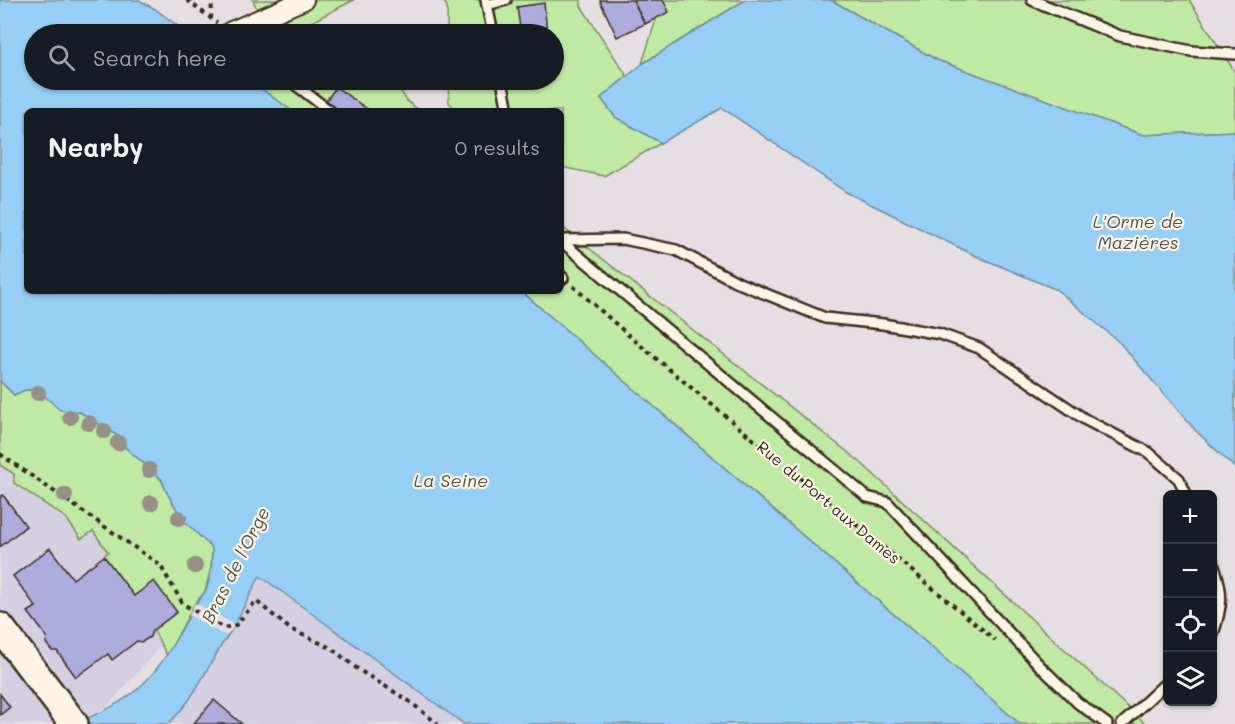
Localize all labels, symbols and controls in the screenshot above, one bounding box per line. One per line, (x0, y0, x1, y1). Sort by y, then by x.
search box (24, 24, 564, 90)
icon: search (45, 41, 78, 74)
text: Search here (93, 43, 227, 72)
text: Nearby (48, 130, 143, 164)
text: 0 results (455, 134, 540, 160)
water label: L'Orme de Mazières (1093, 209, 1183, 254)
street label: Rue du Port aux Dames (753, 436, 905, 568)
water label: La Seine (414, 468, 488, 492)
map controls (1163, 490, 1217, 706)
button: + (1163, 490, 1217, 544)
water label: Bras de l'Orge (195, 503, 275, 627)
button: − (1163, 544, 1217, 598)
button: locate (1163, 598, 1217, 652)
button: layers (1163, 652, 1217, 706)

